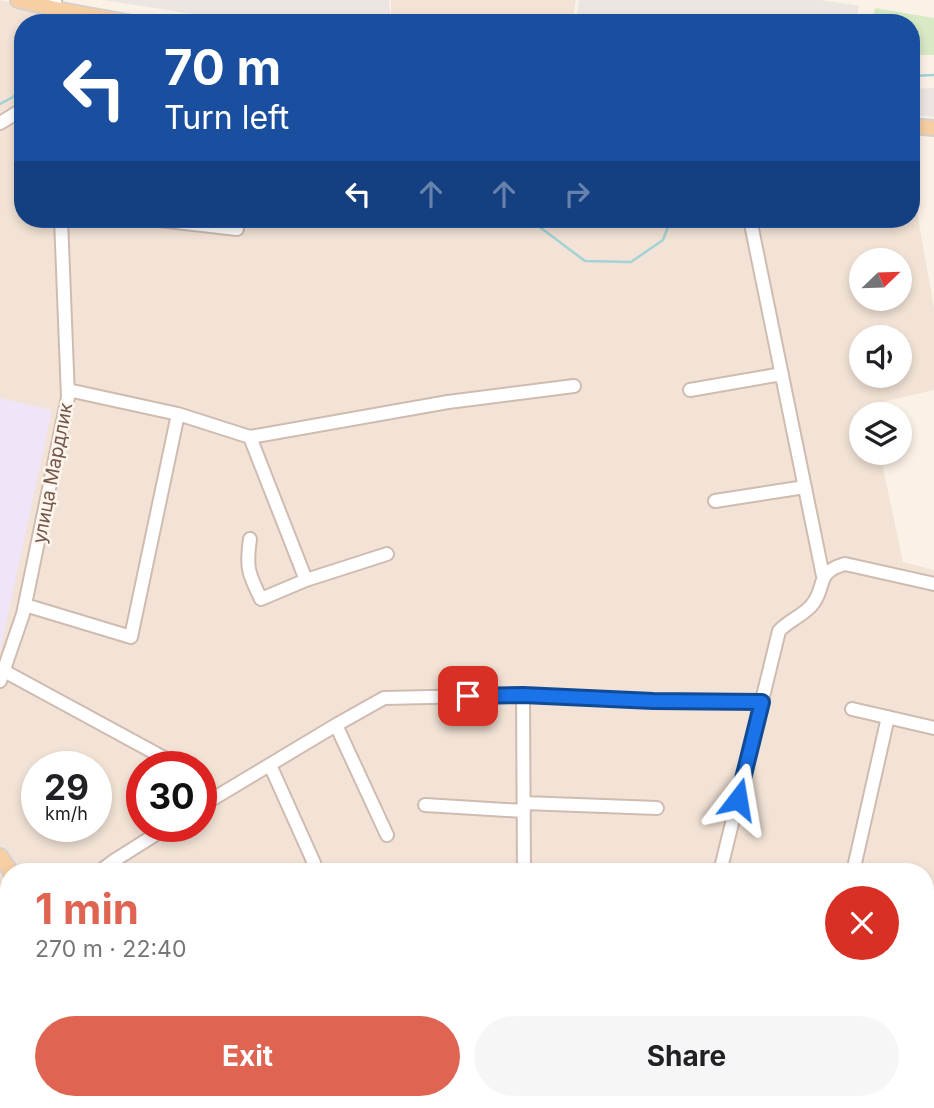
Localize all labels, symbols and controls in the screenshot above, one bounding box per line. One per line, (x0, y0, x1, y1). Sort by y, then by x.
text: 70 m (164, 38, 281, 97)
icon: left (49, 42, 140, 133)
text: Turn left (164, 98, 289, 137)
icon: left (339, 175, 377, 213)
icon: ahead (412, 175, 450, 213)
icon: ahead (485, 175, 523, 213)
icon: right (558, 175, 596, 213)
north arrow (849, 248, 912, 312)
map controls (849, 248, 912, 465)
button: sound (849, 325, 912, 388)
street label: улица Мардлик (28, 400, 78, 546)
button: layers (849, 402, 912, 465)
pin (438, 666, 498, 726)
icon: arrive (449, 677, 487, 715)
speed limit sign: 30 (126, 751, 217, 842)
position arrow (701, 762, 775, 836)
text: 29 (44, 766, 89, 808)
text: km/h (45, 803, 88, 824)
text: 1 min (35, 883, 139, 934)
button: close (825, 886, 899, 960)
text: 270 m · 22:40 (35, 935, 186, 963)
button: Exit (35, 1016, 460, 1096)
button: Share (474, 1016, 899, 1096)

